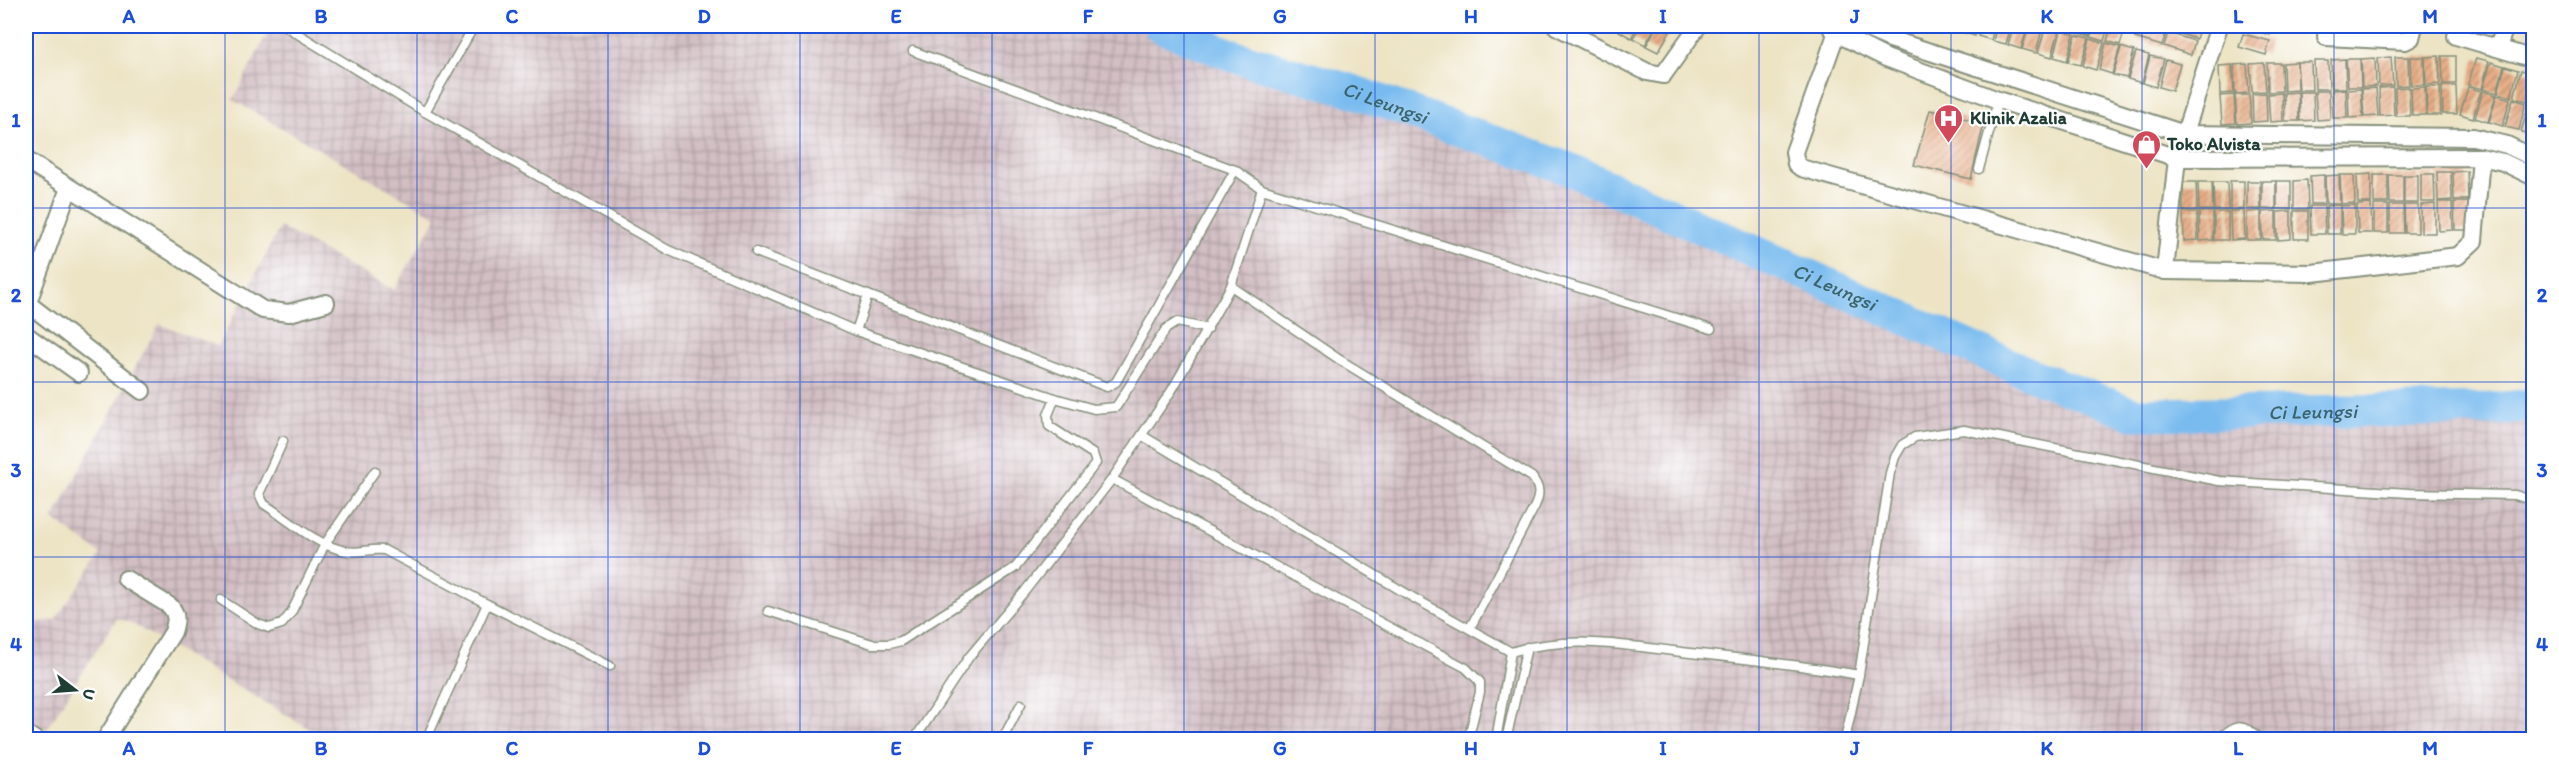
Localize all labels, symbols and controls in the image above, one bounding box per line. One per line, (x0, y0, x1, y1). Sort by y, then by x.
text: A (122, 4, 136, 28)
text: B (315, 4, 328, 28)
text: C (506, 4, 519, 28)
text: D (697, 4, 711, 28)
text: E (890, 4, 902, 28)
text: F (1083, 4, 1094, 28)
text: G (1273, 4, 1287, 28)
text: H (1464, 4, 1478, 28)
text: I (1659, 4, 1667, 28)
text: J (1849, 4, 1860, 28)
text: K (2041, 4, 2055, 28)
text: L (2233, 4, 2244, 28)
text: M (2422, 4, 2438, 28)
water label: Ci Leungsi (1340, 76, 1433, 130)
hospital icon: Klinik Azalia (1933, 102, 1965, 144)
place label: Klinik Azalia (1970, 107, 2067, 129)
text: 1 (11, 108, 21, 132)
text: 1 (2537, 108, 2547, 132)
shop icon: Toko Alvista (2130, 128, 2162, 170)
place label: Toko Alvista (2166, 133, 2261, 155)
water label: Ci Leungsi (1789, 258, 1882, 317)
text: 2 (11, 283, 22, 307)
text: 2 (2537, 283, 2548, 307)
water label: Ci Leungsi (2268, 399, 2359, 424)
text: 3 (11, 458, 22, 482)
text: 3 (2537, 458, 2548, 482)
text: 4 (10, 632, 22, 656)
text: 4 (2536, 632, 2548, 656)
north arrow (45, 660, 105, 720)
text: U (78, 686, 100, 702)
text: A (122, 736, 136, 760)
text: B (315, 736, 328, 760)
text: C (506, 736, 519, 760)
text: D (697, 736, 711, 760)
text: E (890, 736, 902, 760)
text: F (1083, 736, 1094, 760)
text: G (1273, 736, 1287, 760)
text: H (1464, 736, 1478, 760)
text: I (1659, 736, 1667, 760)
text: J (1849, 736, 1860, 760)
text: K (2041, 736, 2055, 760)
text: L (2233, 736, 2244, 760)
text: M (2422, 736, 2438, 760)

